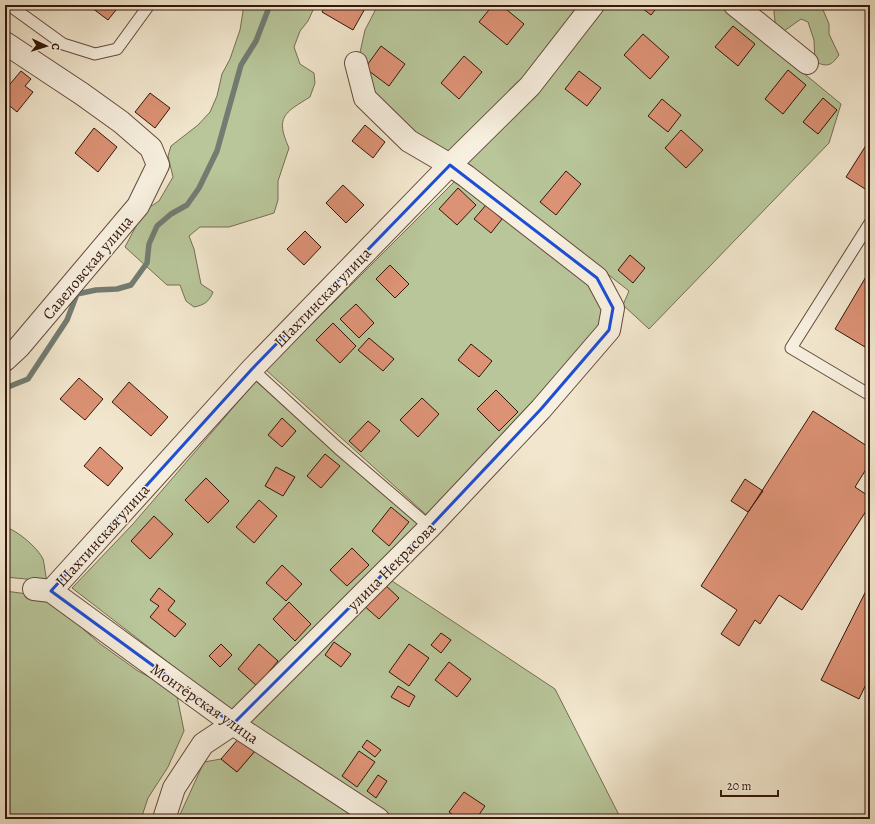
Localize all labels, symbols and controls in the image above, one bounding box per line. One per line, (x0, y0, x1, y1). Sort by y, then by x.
north arrow (26, 26, 66, 66)
text: С (48, 43, 63, 51)
street label: Савеловская улица (38, 210, 138, 324)
street label: Шахтинская улица (269, 242, 377, 353)
street label: Шахтинская улица (50, 479, 155, 592)
street label: улица Некрасова (342, 517, 441, 617)
street label: Монтёрская улица (146, 658, 263, 750)
scale bar (721, 772, 778, 798)
text: 20 m (727, 778, 751, 794)

